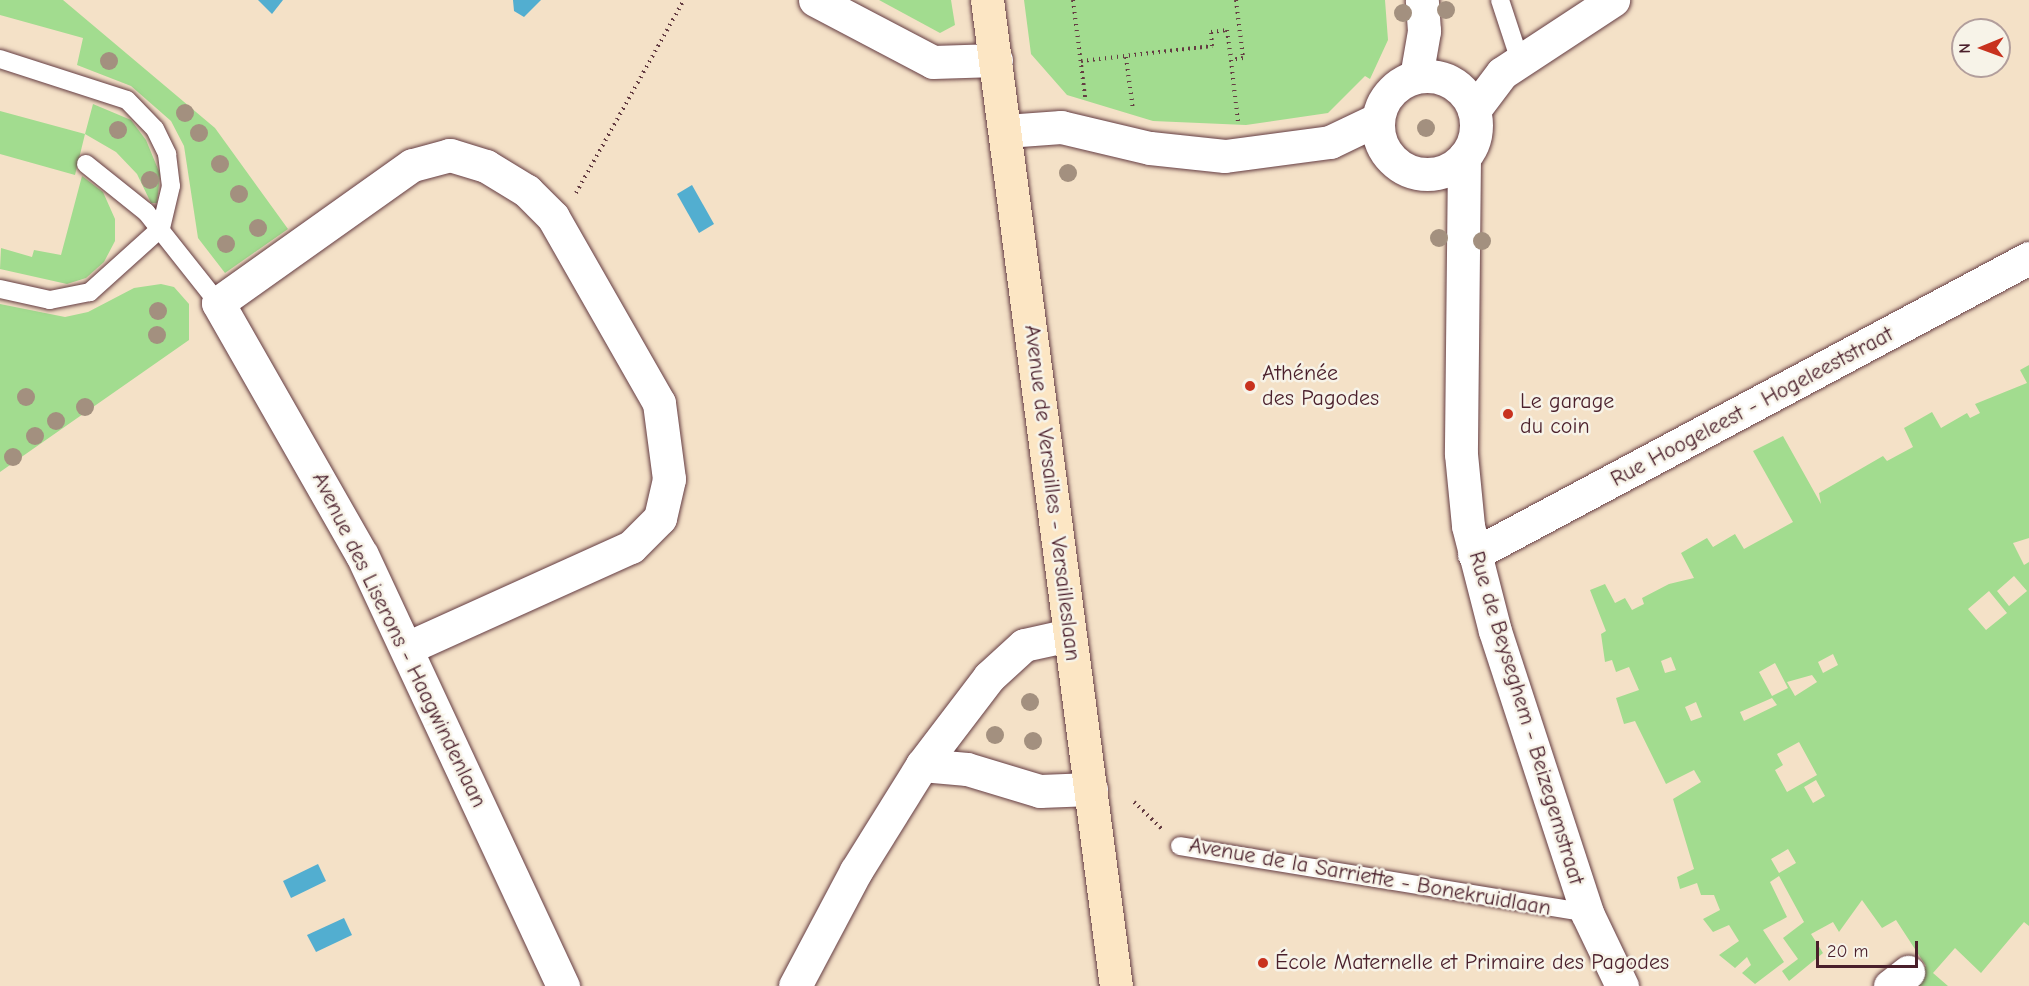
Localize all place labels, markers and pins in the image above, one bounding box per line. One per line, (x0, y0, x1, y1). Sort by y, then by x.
place label: Athénée des Pagodes (1262, 360, 1379, 412)
marker: Athénée des Pagodes (1243, 379, 1257, 393)
place label: Le garage du coin (1520, 388, 1614, 440)
marker: Le garage du coin (1501, 407, 1515, 421)
place label: École Maternelle et Primaire des Pagodes (1275, 950, 1669, 976)
marker: École Maternelle et Primaire des Pagodes (1256, 956, 1270, 970)

